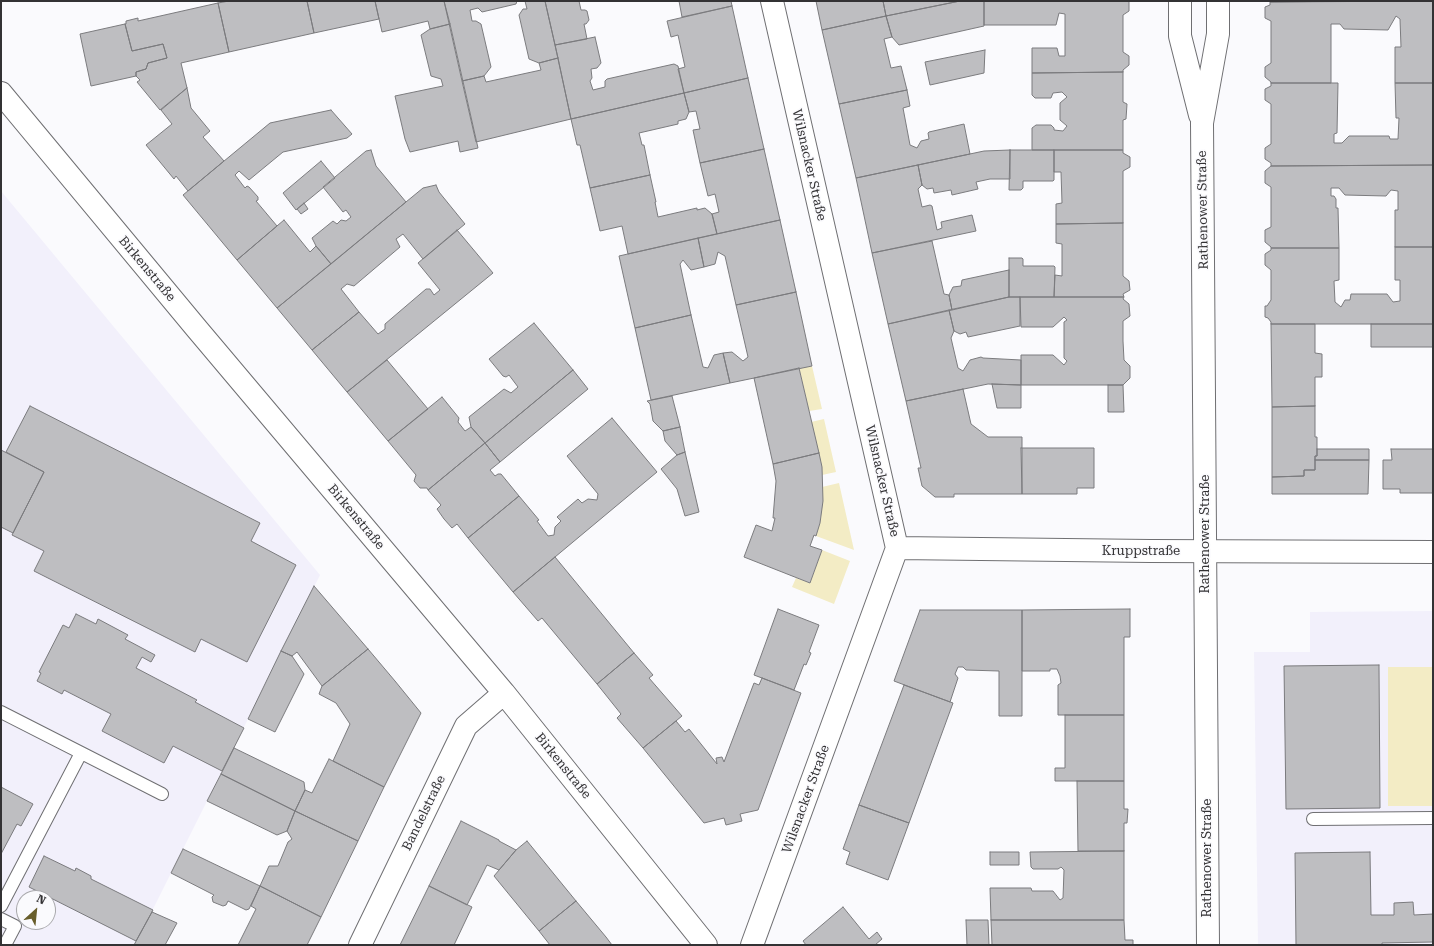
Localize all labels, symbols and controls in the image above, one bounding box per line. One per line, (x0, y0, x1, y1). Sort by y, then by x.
street label: Wilsnacker Straße (789, 108, 829, 222)
street label: Rathenower Straße (1194, 150, 1212, 270)
street label: Birkenstraße (115, 233, 179, 305)
street label: Wilsnacker Straße (862, 424, 902, 538)
street label: Rathenower Straße (1197, 475, 1213, 593)
street label: Birkenstraße (324, 481, 388, 553)
street label: Kruppstraße (1102, 543, 1180, 559)
street label: Birkenstraße (532, 730, 594, 802)
street label: Wilsnacker Straße (779, 743, 833, 855)
street label: Bandelstraße (399, 773, 449, 853)
street label: Rathenower Straße (1199, 799, 1215, 917)
north arrow (16, 890, 56, 930)
text: N (34, 892, 48, 907)

